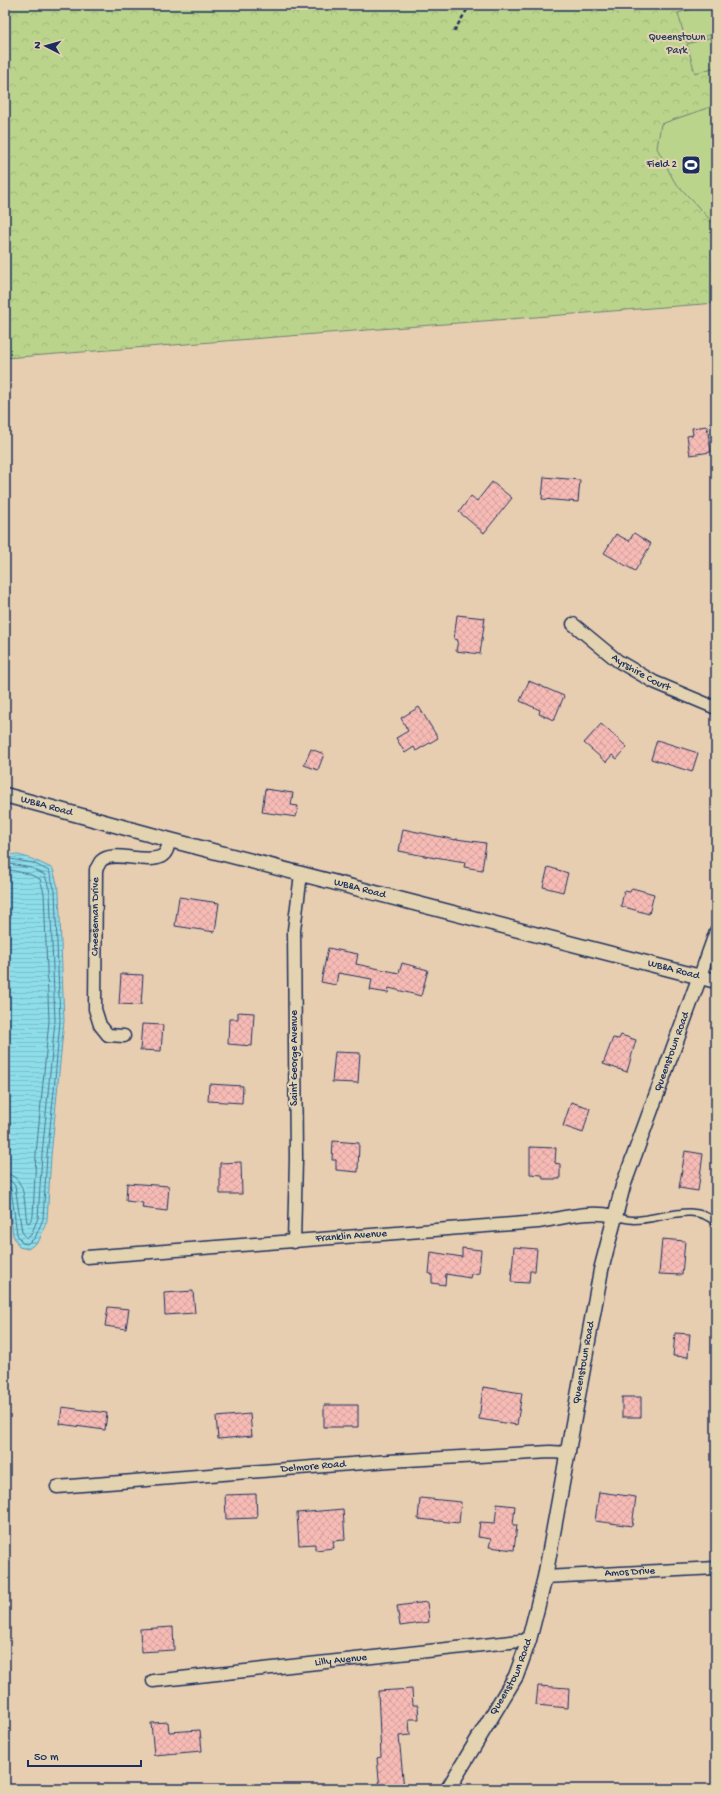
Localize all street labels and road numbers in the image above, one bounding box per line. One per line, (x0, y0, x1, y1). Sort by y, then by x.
street label: Ayrshire Court (609, 652, 673, 695)
street label: WB&A Road (19, 794, 75, 820)
street label: Cheeseman Drive (89, 877, 102, 956)
street label: WB&A Road (332, 877, 389, 902)
street label: WB&A Road (646, 958, 702, 983)
street label: Queenstown Road (652, 1009, 693, 1093)
street label: Saint George Avenue (289, 1010, 301, 1106)
street label: Franklin Avenue (314, 1228, 388, 1245)
street label: Queenstown Road (571, 1319, 598, 1405)
street label: Delmore Road (279, 1458, 348, 1476)
street label: Amos Drive (604, 1565, 656, 1580)
street label: Queenstown Road (488, 1636, 535, 1717)
street label: Lilly Avenue (314, 1652, 368, 1669)

